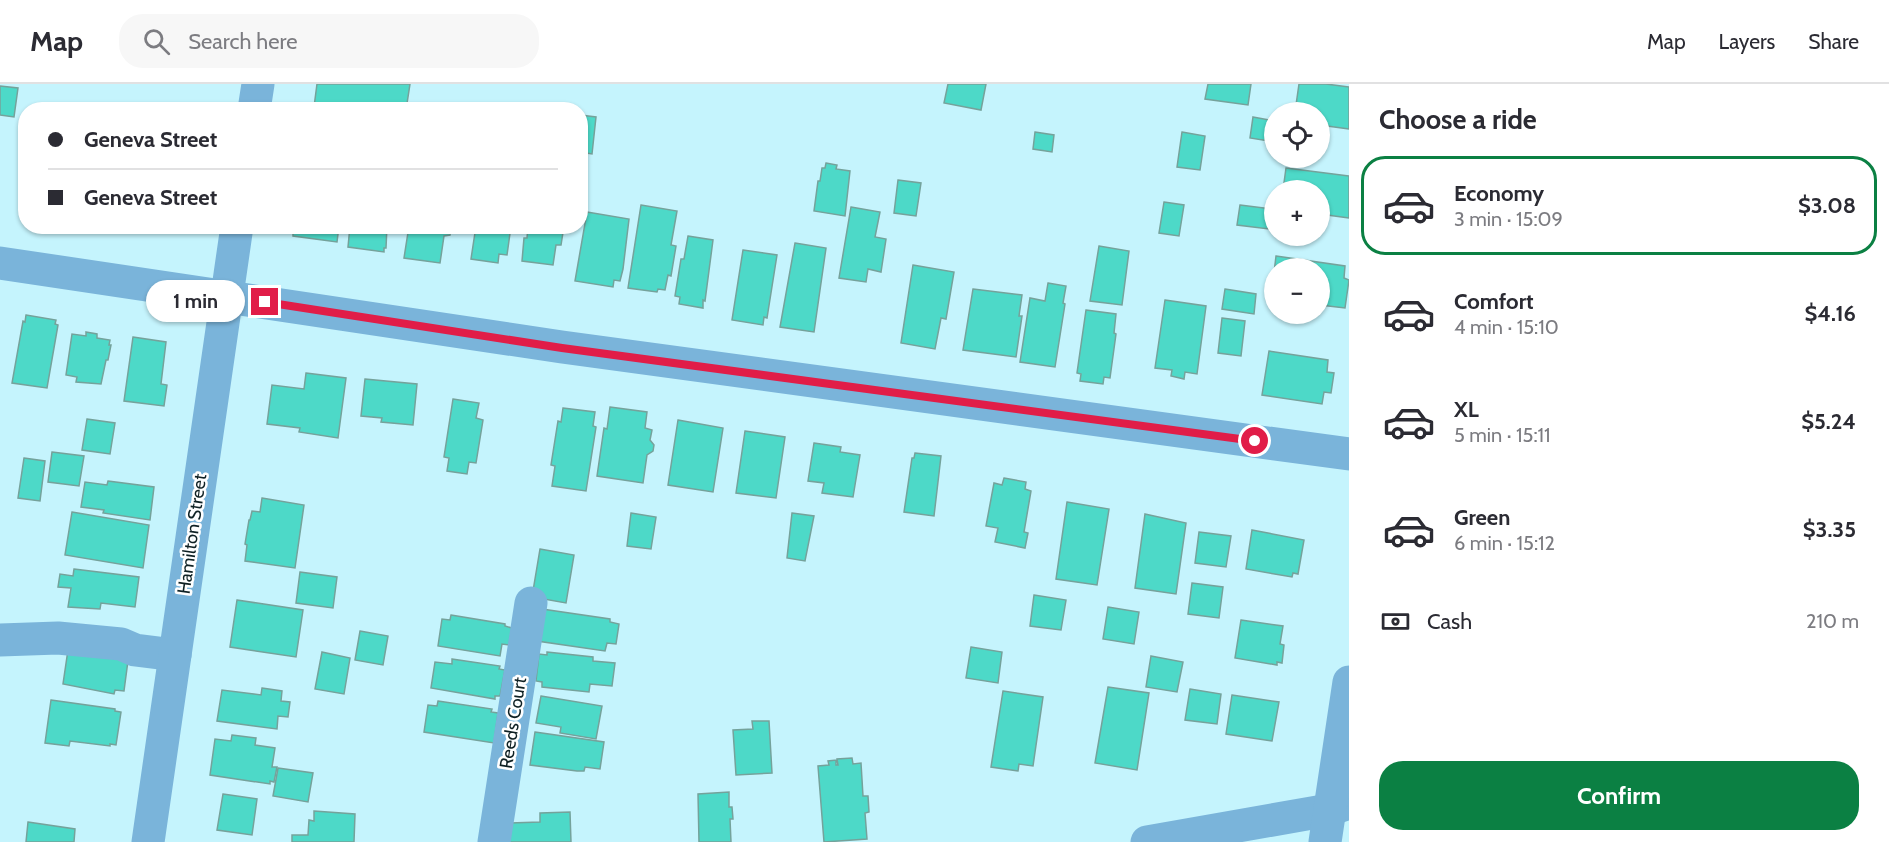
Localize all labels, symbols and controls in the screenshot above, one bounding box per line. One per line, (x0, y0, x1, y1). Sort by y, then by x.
search box (119, 14, 539, 68)
text: Map (30, 24, 83, 58)
icon: search (140, 25, 173, 58)
text: Search here (188, 28, 297, 55)
text: Map (1647, 29, 1686, 54)
text: Layers (1719, 29, 1775, 54)
text: Share (1808, 29, 1859, 54)
map controls (1264, 102, 1330, 324)
button: locate (1264, 102, 1330, 168)
text: Choose a ride (1379, 103, 1537, 136)
text: Geneva Street (84, 126, 217, 153)
icon: car (1382, 179, 1436, 233)
button: + (1264, 180, 1330, 246)
text: Economy (1454, 180, 1544, 207)
text: Geneva Street (84, 184, 217, 211)
text: $3.08 (1798, 192, 1856, 219)
text: 3 min · 15:09 (1454, 207, 1563, 231)
button: − (1264, 258, 1330, 324)
callout: 1 min (145, 281, 244, 323)
icon: car (1382, 287, 1436, 341)
route end (251, 288, 278, 315)
text: Comfort (1454, 288, 1533, 315)
text: 1 min (173, 289, 218, 313)
text: $4.16 (1805, 300, 1856, 327)
text: 4 min · 15:10 (1454, 315, 1559, 339)
icon: car (1382, 395, 1436, 449)
text: XL (1454, 396, 1479, 423)
text: $5.24 (1801, 408, 1856, 435)
text: 5 min · 15:11 (1454, 423, 1551, 447)
route start (1241, 427, 1268, 454)
street label: Hamilton Street (173, 472, 211, 596)
icon: car (1382, 503, 1436, 557)
text: Green (1454, 504, 1510, 531)
text: $3.35 (1803, 516, 1856, 543)
text: 6 min · 15:12 (1454, 531, 1555, 555)
icon: cash (1379, 605, 1412, 638)
text: Cash (1427, 608, 1472, 635)
text: 210 m (1806, 609, 1859, 633)
street label: Reeds Court (495, 676, 531, 770)
button: Confirm (1379, 761, 1859, 830)

